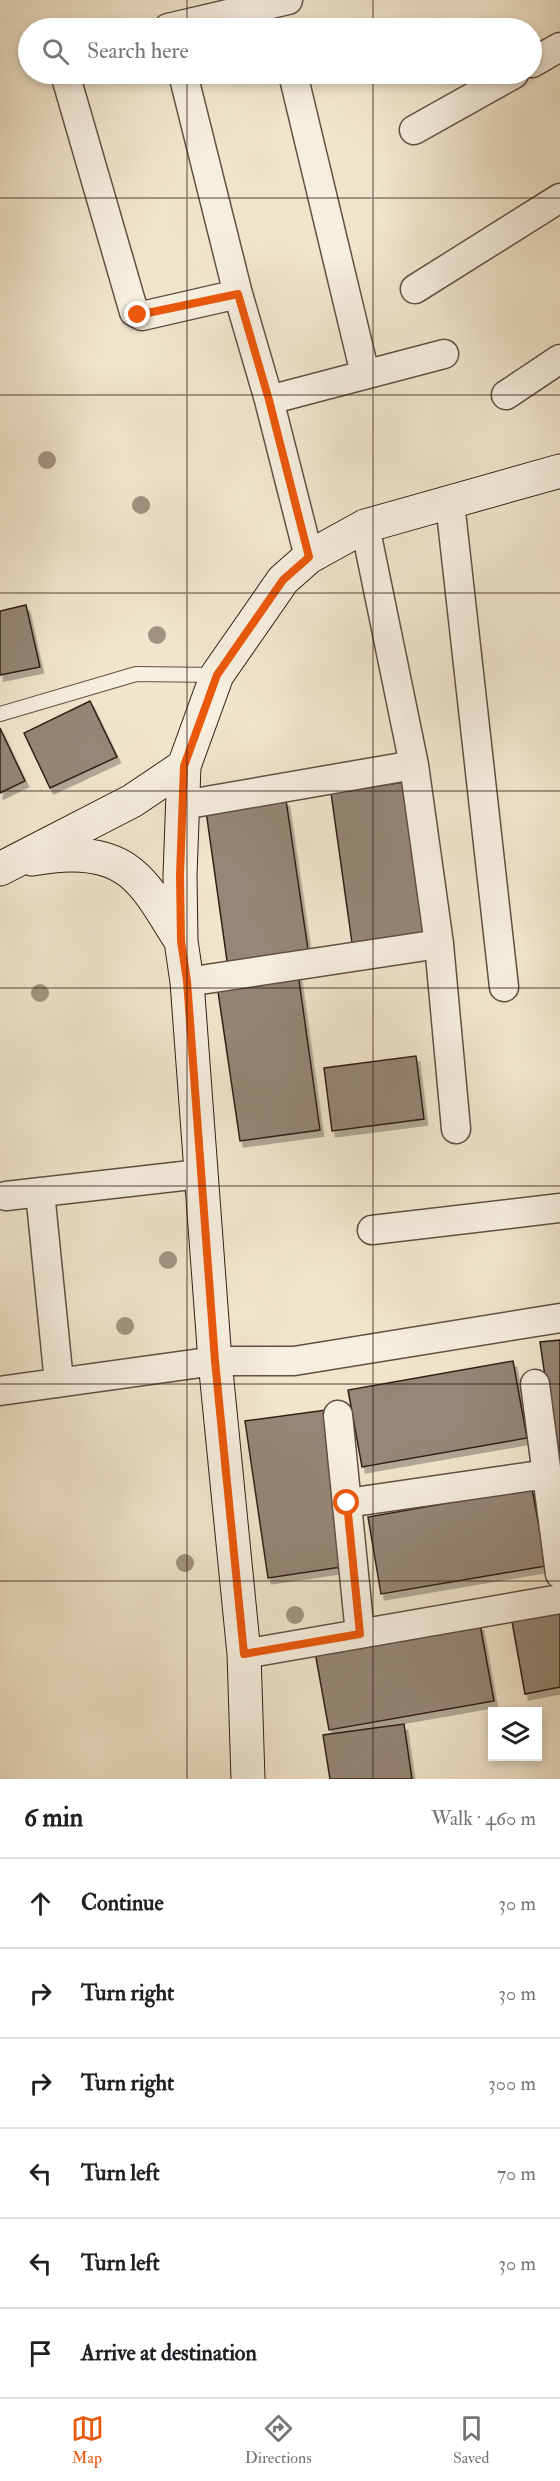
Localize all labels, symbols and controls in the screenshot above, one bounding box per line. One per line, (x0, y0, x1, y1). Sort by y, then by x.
search box (18, 18, 542, 84)
icon: search (39, 35, 72, 68)
text: Search here (87, 37, 189, 65)
route end (124, 301, 150, 327)
route start (333, 1489, 359, 1515)
map controls (488, 1707, 542, 1761)
button: layers (488, 1707, 542, 1761)
text: 6 min (24, 1802, 83, 1834)
text: Walk · 460 m (431, 1806, 536, 1831)
icon: ahead (24, 1887, 57, 1920)
text: Continue (81, 1889, 164, 1917)
text: 30 m (498, 1891, 536, 1916)
icon: right (24, 1977, 57, 2010)
text: Turn right (81, 1979, 174, 2007)
text: 30 m (498, 1981, 536, 2006)
icon: right (24, 2067, 57, 2100)
text: Turn right (81, 2069, 174, 2097)
text: 300 m (488, 2071, 536, 2096)
icon: left (24, 2157, 57, 2190)
text: Turn left (81, 2159, 160, 2187)
text: 70 m (497, 2161, 536, 2186)
icon: left (24, 2247, 57, 2280)
text: Turn left (81, 2249, 160, 2277)
text: 30 m (498, 2251, 536, 2276)
icon: arrive (24, 2337, 57, 2370)
text: Arrive at destination (81, 2339, 257, 2367)
tab: Map (71, 2412, 104, 2468)
tab: Directions (245, 2412, 312, 2468)
tab: Saved (453, 2412, 489, 2468)

